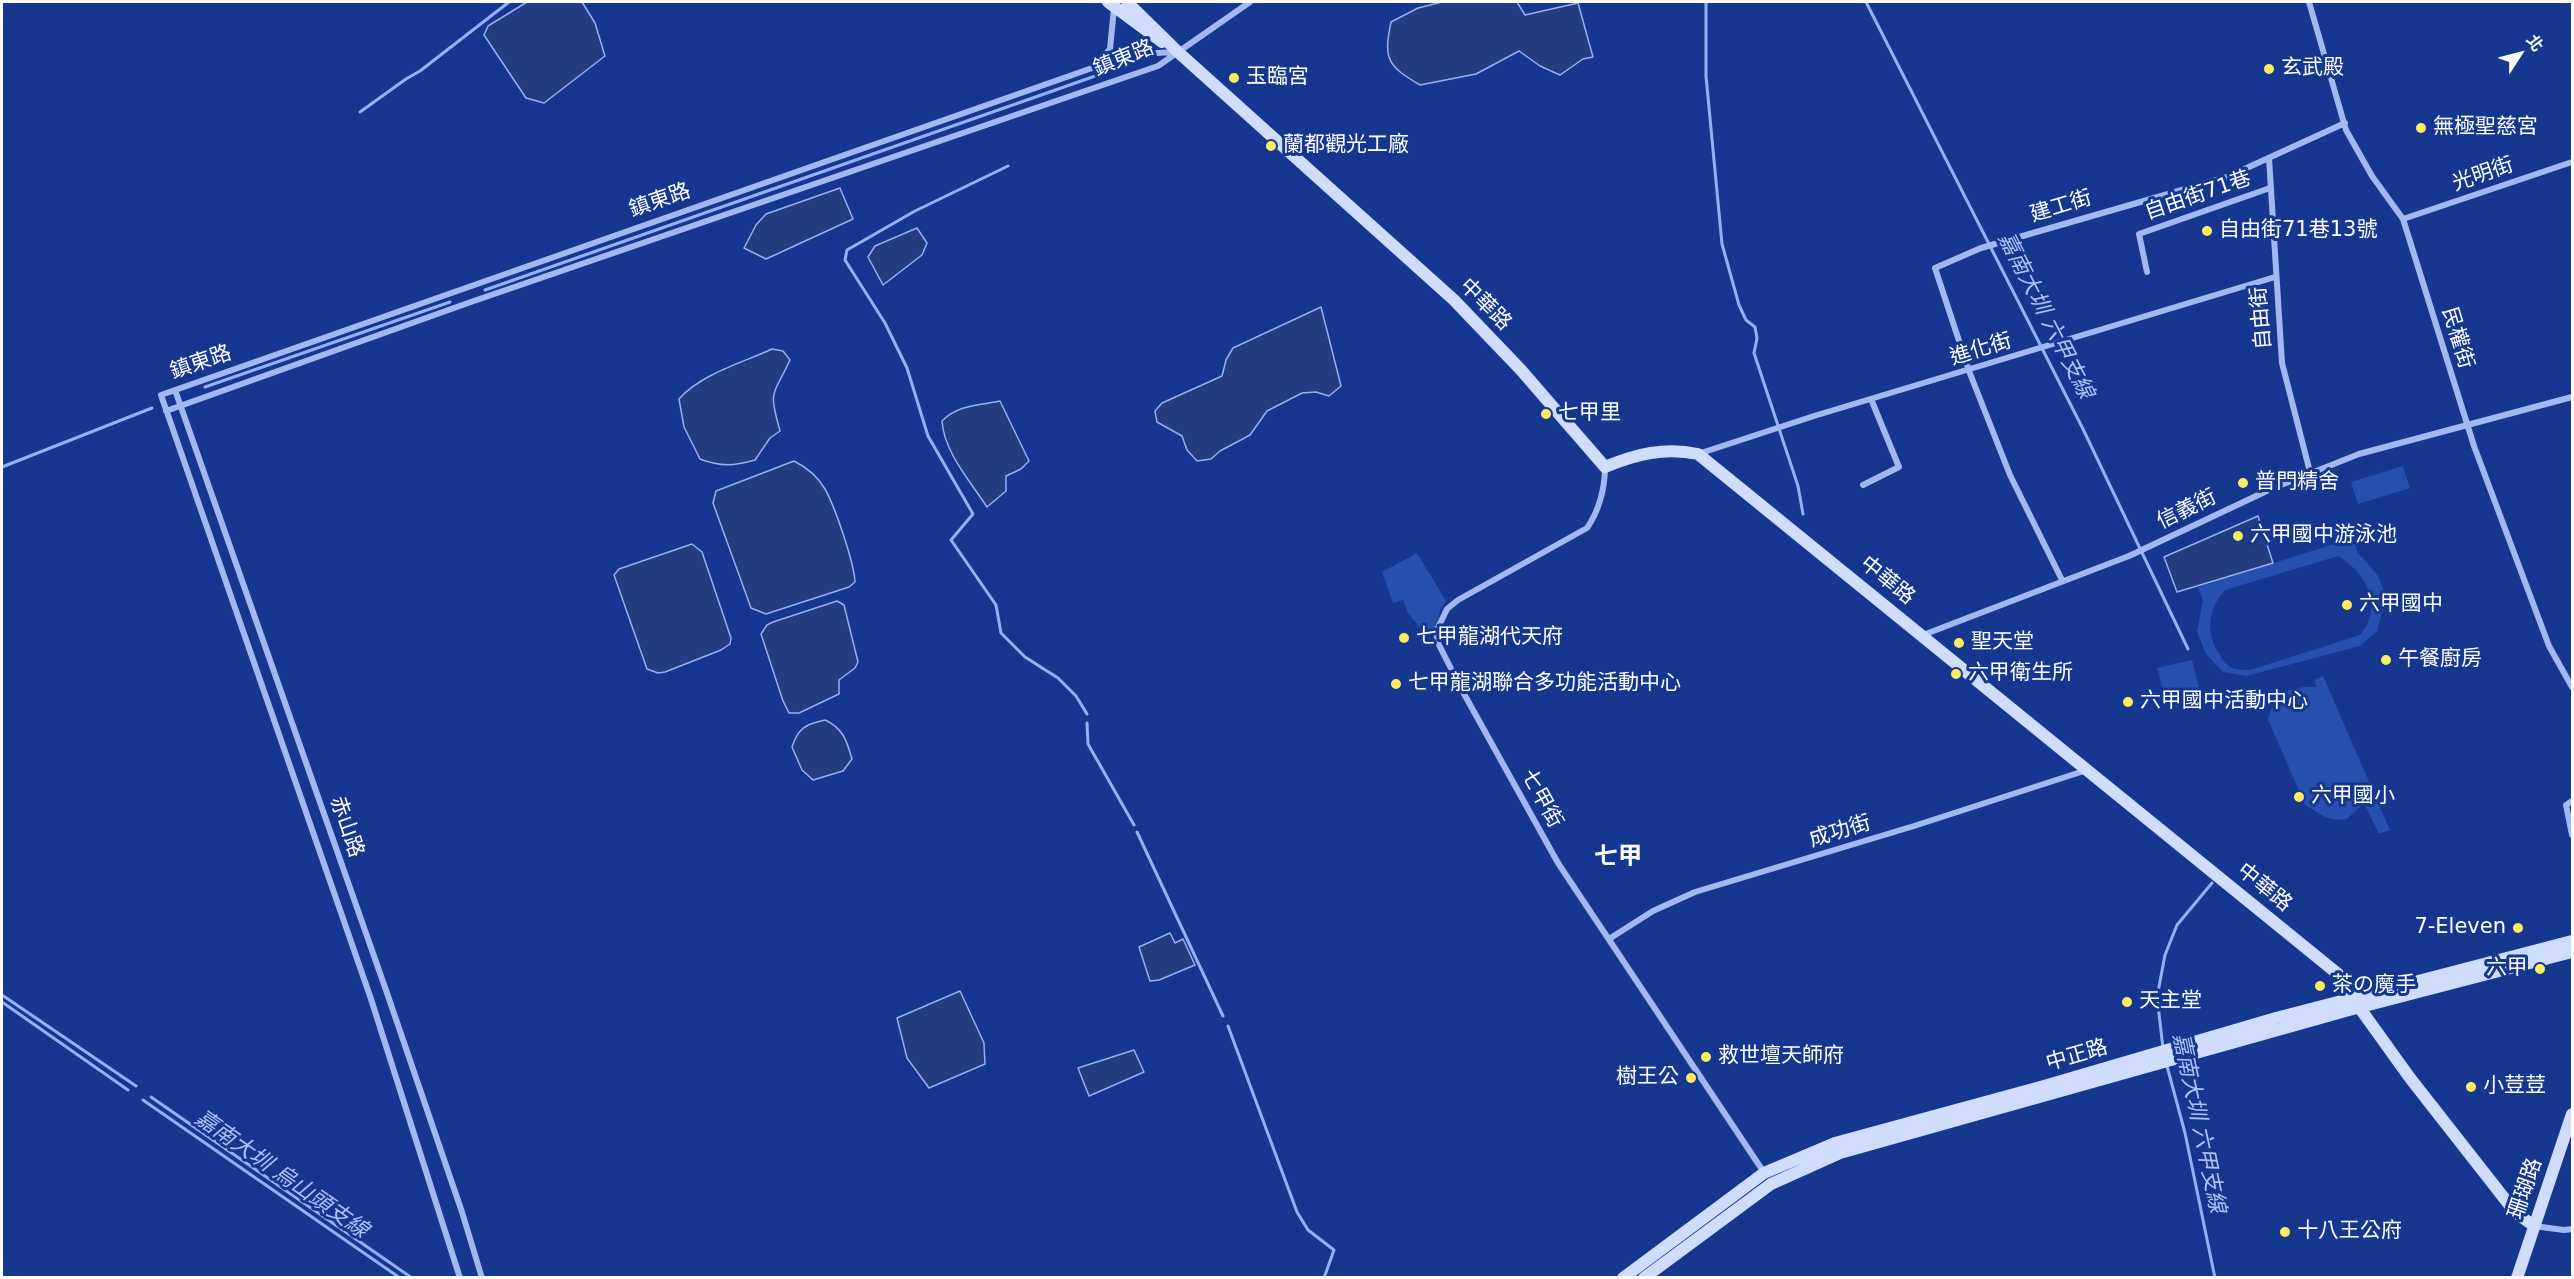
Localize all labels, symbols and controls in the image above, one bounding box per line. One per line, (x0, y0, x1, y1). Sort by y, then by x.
north arrow (2490, 24, 2550, 84)
text: 北 (2523, 31, 2547, 55)
street label: 鎮東路 (1090, 36, 1158, 82)
place label: 玄武殿 (2281, 56, 2344, 82)
marker: 玄武殿 (2262, 62, 2276, 76)
place label: 玉臨宮 (1246, 65, 1309, 91)
marker: 玉臨宮 (1227, 71, 1241, 85)
place label: 無極聖慈宮 (2433, 115, 2538, 141)
marker: 無極聖慈宮 (2414, 121, 2428, 135)
place label: 蘭都觀光工廠 (1283, 133, 1409, 159)
marker: 蘭都觀光工廠 (1264, 139, 1278, 153)
street label: 光明街 (2449, 153, 2517, 197)
street label: 自由街71巷 (2142, 166, 2254, 226)
street label: 鎮東路 (626, 179, 694, 223)
street label: 建工街 (2027, 186, 2095, 228)
place label: 自由街71巷13號 (2219, 218, 2377, 244)
marker: 自由街71巷13號 (2200, 224, 2214, 238)
water label: 嘉南大圳 六甲支線 (1992, 228, 2098, 404)
street label: 中華路 (1454, 274, 1516, 336)
street label: 自由街 (2247, 286, 2277, 350)
street label: 民權街 (2436, 304, 2478, 372)
street label: 進化街 (1947, 329, 2015, 371)
street label: 鎮東路 (167, 341, 235, 385)
place label: 七甲里 (1558, 401, 1621, 427)
marker: 七甲里 (1539, 407, 1553, 421)
place label: 普門精舍 (2255, 470, 2339, 496)
marker: 普門精舍 (2236, 476, 2250, 490)
street label: 信義街 (2153, 485, 2221, 535)
place label: 六甲國中游泳池 (2250, 523, 2397, 549)
marker: 六甲國中游泳池 (2231, 529, 2245, 543)
street label: 中華路 (1855, 551, 1919, 611)
place label: 六甲國中 (2359, 592, 2443, 618)
marker: 六甲國中 (2340, 598, 2354, 612)
place label: 七甲龍湖代天府 (1416, 625, 1563, 651)
place label: 聖天堂 (1971, 630, 2034, 656)
marker: 七甲龍湖代天府 (1397, 631, 1411, 645)
marker: 聖天堂 (1952, 636, 1966, 650)
place label: 午餐廚房 (2398, 647, 2482, 673)
marker: 午餐廚房 (2379, 653, 2393, 667)
place label: 六甲衛生所 (1968, 661, 2073, 687)
marker: 六甲衛生所 (1949, 667, 1963, 681)
place label: 七甲龍湖聯合多功能活動中心 (1408, 671, 1681, 697)
marker: 七甲龍湖聯合多功能活動中心 (1389, 677, 1403, 691)
place label: 六甲國中活動中心 (2140, 689, 2308, 715)
marker: 六甲國中活動中心 (2121, 695, 2135, 709)
street label: 七甲街 (1515, 765, 1567, 833)
place label: 六甲國小 (2311, 784, 2395, 810)
marker: 六甲國小 (2292, 790, 2306, 804)
street label: 赤山路 (324, 793, 368, 861)
street label: 成功街 (1806, 811, 1874, 853)
district label: 七甲 (1594, 844, 1642, 872)
street label: 中華路 (2232, 858, 2296, 918)
place label: 7-Eleven (2414, 915, 2506, 941)
marker: 7-Eleven (2511, 921, 2525, 935)
place label: 六甲 (2486, 956, 2528, 982)
marker: 六甲 (2533, 962, 2547, 976)
place label: 茶の魔手 (2332, 973, 2416, 999)
marker: 茶の魔手 (2313, 979, 2327, 993)
place label: 天主堂 (2139, 989, 2202, 1015)
marker: 天主堂 (2120, 995, 2134, 1009)
water label: 嘉南大圳 六甲支線 (2166, 1031, 2230, 1215)
street label: 中正路 (2043, 1035, 2111, 1077)
place label: 救世壇天師府 (1718, 1044, 1844, 1070)
marker: 救世壇天師府 (1699, 1050, 1713, 1064)
place label: 樹王公 (1616, 1065, 1679, 1091)
marker: 樹王公 (1684, 1071, 1698, 1085)
place label: 小荳荳 (2483, 1074, 2546, 1100)
marker: 小荳荳 (2464, 1080, 2478, 1094)
water label: 嘉南大圳 烏山頭支線 (189, 1105, 373, 1245)
street label: 珊瑚路 (2504, 1155, 2548, 1223)
place label: 十八王公府 (2297, 1219, 2402, 1245)
marker: 十八王公府 (2278, 1225, 2292, 1239)

